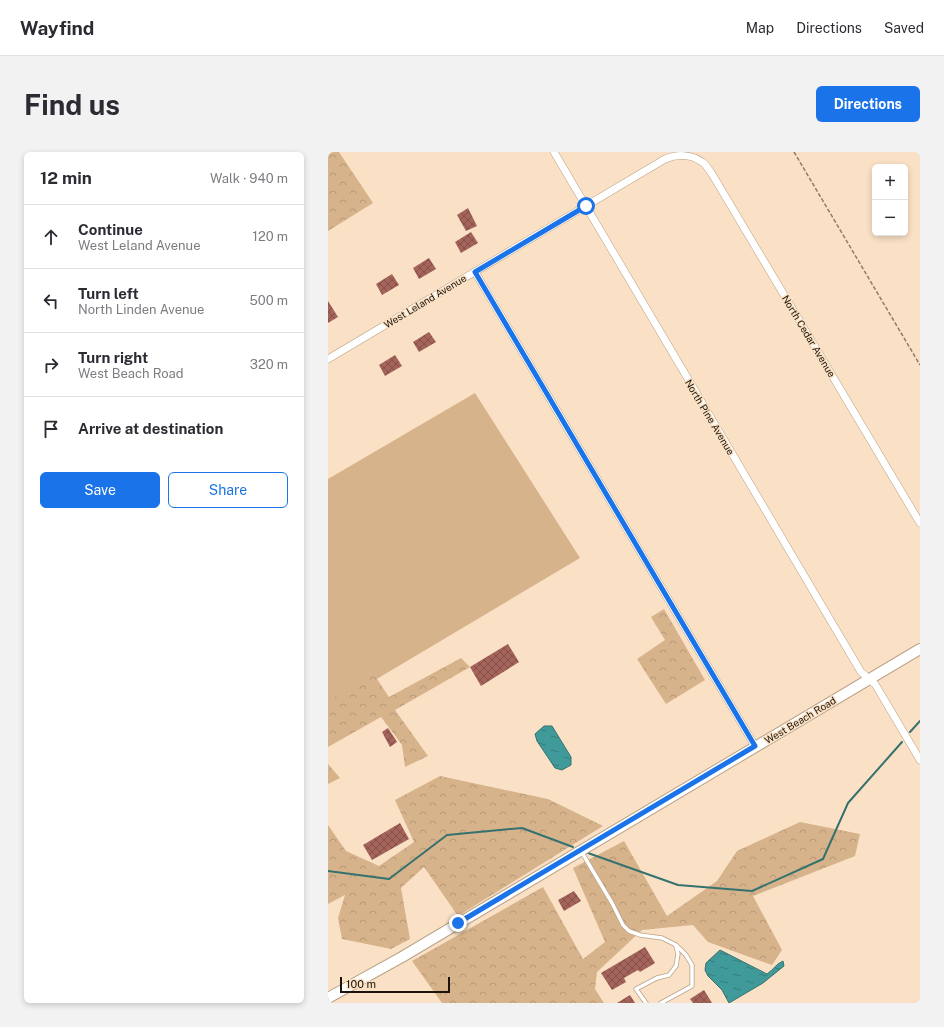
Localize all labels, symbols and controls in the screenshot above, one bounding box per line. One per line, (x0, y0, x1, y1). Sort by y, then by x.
text: Wayfind (20, 17, 94, 39)
text: Map (746, 20, 774, 36)
text: Directions (796, 20, 862, 36)
text: Saved (884, 20, 924, 36)
button: Directions (816, 86, 920, 122)
text: Find us (24, 88, 120, 121)
map controls (872, 164, 908, 236)
button: + (872, 164, 908, 200)
text: 12 min (40, 168, 92, 188)
text: Walk · 940 m (210, 171, 288, 186)
route start (577, 197, 595, 215)
button: − (872, 200, 908, 236)
text: Continue (78, 221, 143, 238)
icon: ahead (40, 226, 62, 248)
text: 120 m (253, 229, 288, 244)
text: West Leland Avenue (78, 238, 201, 253)
street label: West Leland Avenue (382, 271, 469, 330)
text: Turn left (78, 285, 139, 302)
icon: left (40, 290, 62, 312)
text: 500 m (249, 293, 288, 308)
street label: North Cedar Avenue (780, 293, 838, 380)
text: North Linden Avenue (78, 302, 204, 317)
text: Turn right (78, 349, 148, 366)
icon: right (40, 354, 62, 376)
text: 320 m (250, 357, 288, 372)
text: West Beach Road (78, 366, 183, 381)
street label: North Pine Avenue (683, 377, 737, 457)
icon: arrive (40, 418, 62, 440)
text: Arrive at destination (78, 420, 223, 437)
button: Save (40, 472, 160, 508)
button: Share (168, 472, 288, 508)
street label: West Beach Road (762, 694, 838, 746)
route end (449, 914, 467, 932)
scale bar (340, 975, 450, 994)
text: 100 m (346, 978, 376, 990)

